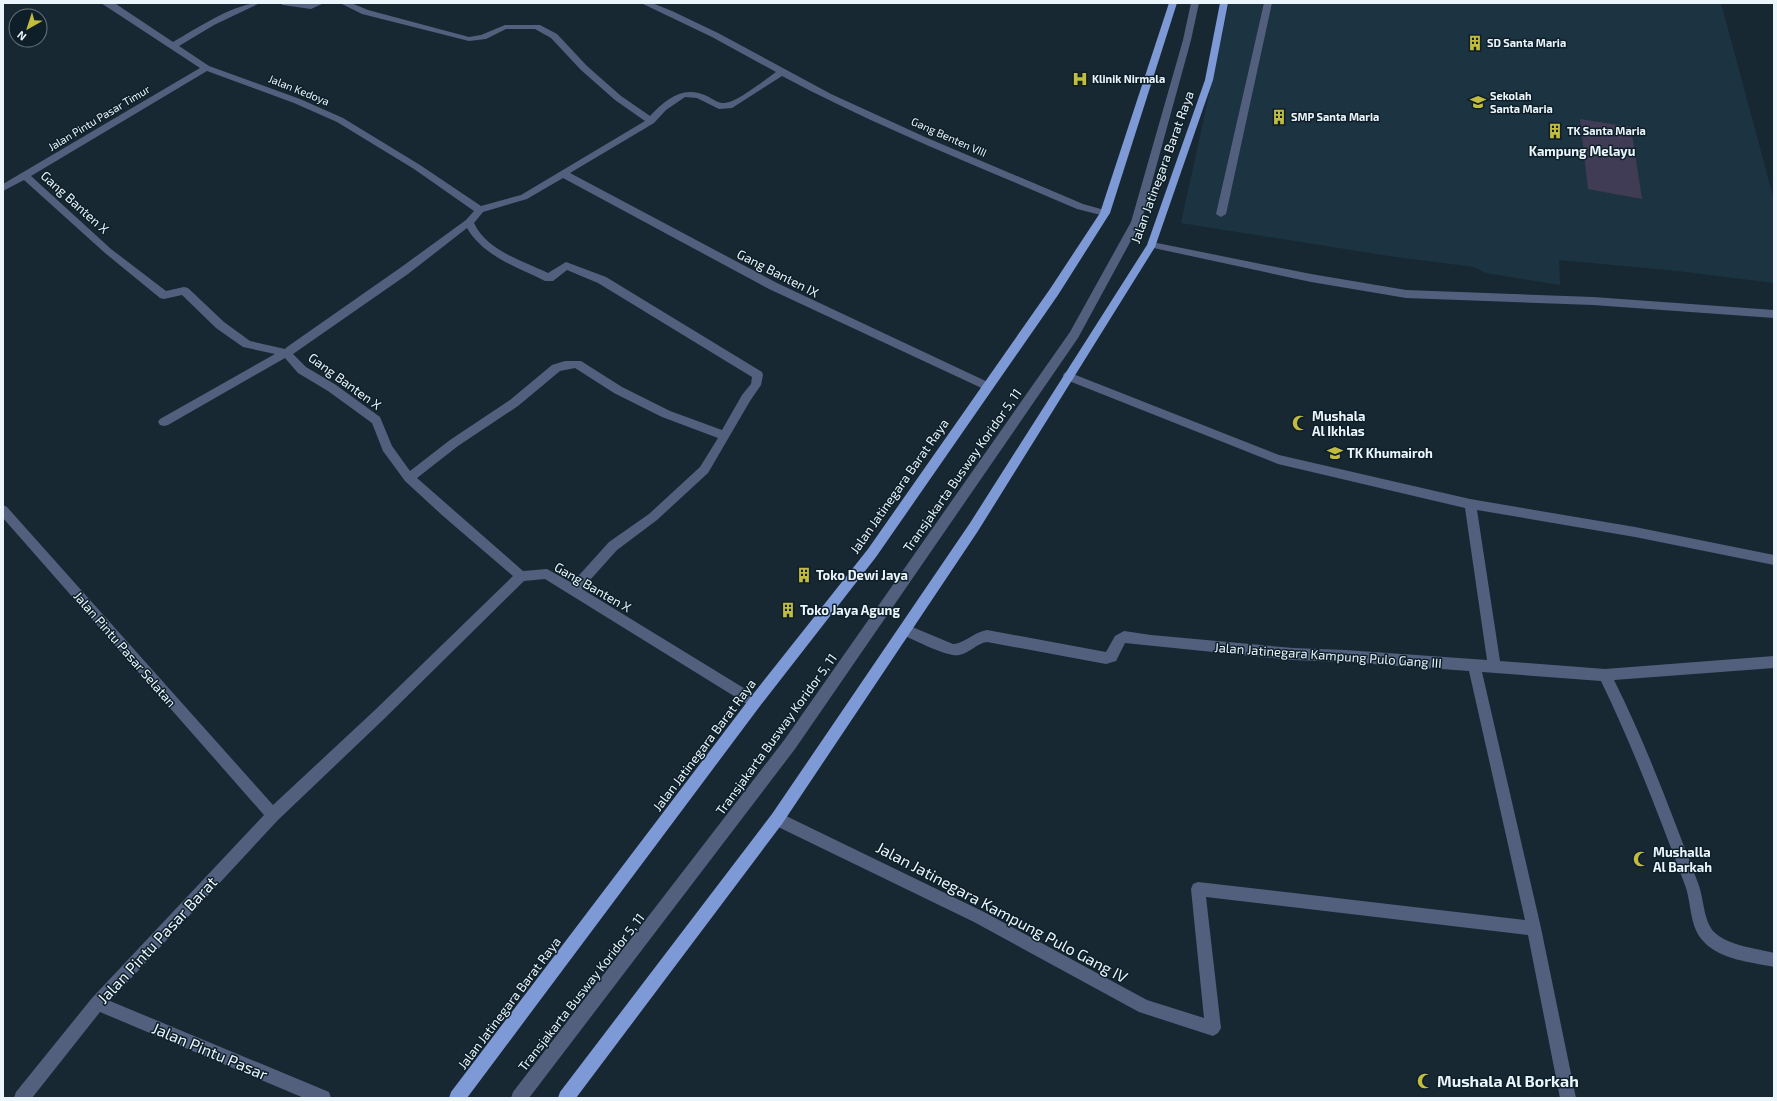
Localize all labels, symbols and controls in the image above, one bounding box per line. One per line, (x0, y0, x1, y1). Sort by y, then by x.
north arrow (8, 8, 48, 48)
text: N (14, 29, 29, 44)
building icon: SD Santa Maria (1466, 34, 1484, 52)
place label: SD Santa Maria (1487, 36, 1566, 49)
hospital icon: Klinik Nirmala (1071, 70, 1089, 88)
street label: Jalan Kedoya (267, 71, 332, 108)
place label: Klinik Nirmala (1092, 72, 1165, 85)
street label: Jalan Pintu Pasar Timur (46, 82, 152, 153)
street label: Jalan Jatinegara Barat Raya (1127, 89, 1197, 245)
place label: Sekolah Santa Maria (1490, 89, 1553, 115)
school or university icon: Sekolah Santa Maria (1469, 93, 1487, 111)
building icon: SMP Santa Maria (1270, 108, 1288, 126)
place label: SMP Santa Maria (1291, 110, 1379, 123)
street label: Gang Benten VIII (910, 114, 989, 159)
building icon: TK Santa Maria (1546, 122, 1564, 140)
place label: TK Santa Maria (1567, 124, 1646, 137)
district label: Kampung Melayu (1529, 143, 1635, 159)
street label: Gang Banten X (38, 167, 112, 237)
street label: Gang Banten IX (734, 246, 822, 300)
street label: Gang Banten X (305, 349, 385, 413)
street label: Transjakarta Busway Koridor 5, 11 (899, 385, 1025, 555)
place label: Mushala Al Ikhlas (1312, 408, 1365, 439)
mosque icon: Mushala Al Ikhlas (1291, 414, 1309, 432)
street label: Jalan Jatinegara Barat Raya (846, 415, 952, 557)
school or university icon: TK Khumairoh (1326, 444, 1344, 462)
place label: TK Khumairoh (1347, 445, 1433, 461)
street label: Gang Banten X (552, 559, 634, 615)
building icon: Toko Dewi Jaya (795, 566, 813, 584)
place label: Toko Dewi Jaya (816, 567, 908, 583)
street label: Jalan Pintu Pasar Selatan (70, 588, 180, 710)
building icon: Toko Jaya Agung (779, 601, 797, 619)
place label: Toko Jaya Agung (800, 602, 900, 618)
street label: Jalan Jatinegara Kampung Pulo Gang III (1214, 639, 1442, 671)
street label: Transjakarta Busway Koridor 5, 11 (712, 650, 840, 818)
street label: Jalan Jatinegara Barat Raya (649, 676, 759, 814)
street label: Jalan Jatinegara Kampung Pulo Gang IV (873, 837, 1131, 986)
place label: Mushalla Al Barkah (1653, 844, 1712, 875)
mosque icon: Mushalla Al Barkah (1632, 850, 1650, 868)
street label: Jalan Pintu Pasar Barat (93, 872, 220, 1007)
street label: Transjakarta Busway Koridor 5, 11 (514, 910, 648, 1074)
street label: Jalan Jatinegara Barat Raya (454, 934, 564, 1072)
street label: Jalan Pintu Pasar (150, 1018, 271, 1084)
place label: Mushala Al Borkah (1437, 1071, 1579, 1090)
mosque icon: Mushala Al Borkah (1416, 1072, 1434, 1090)

